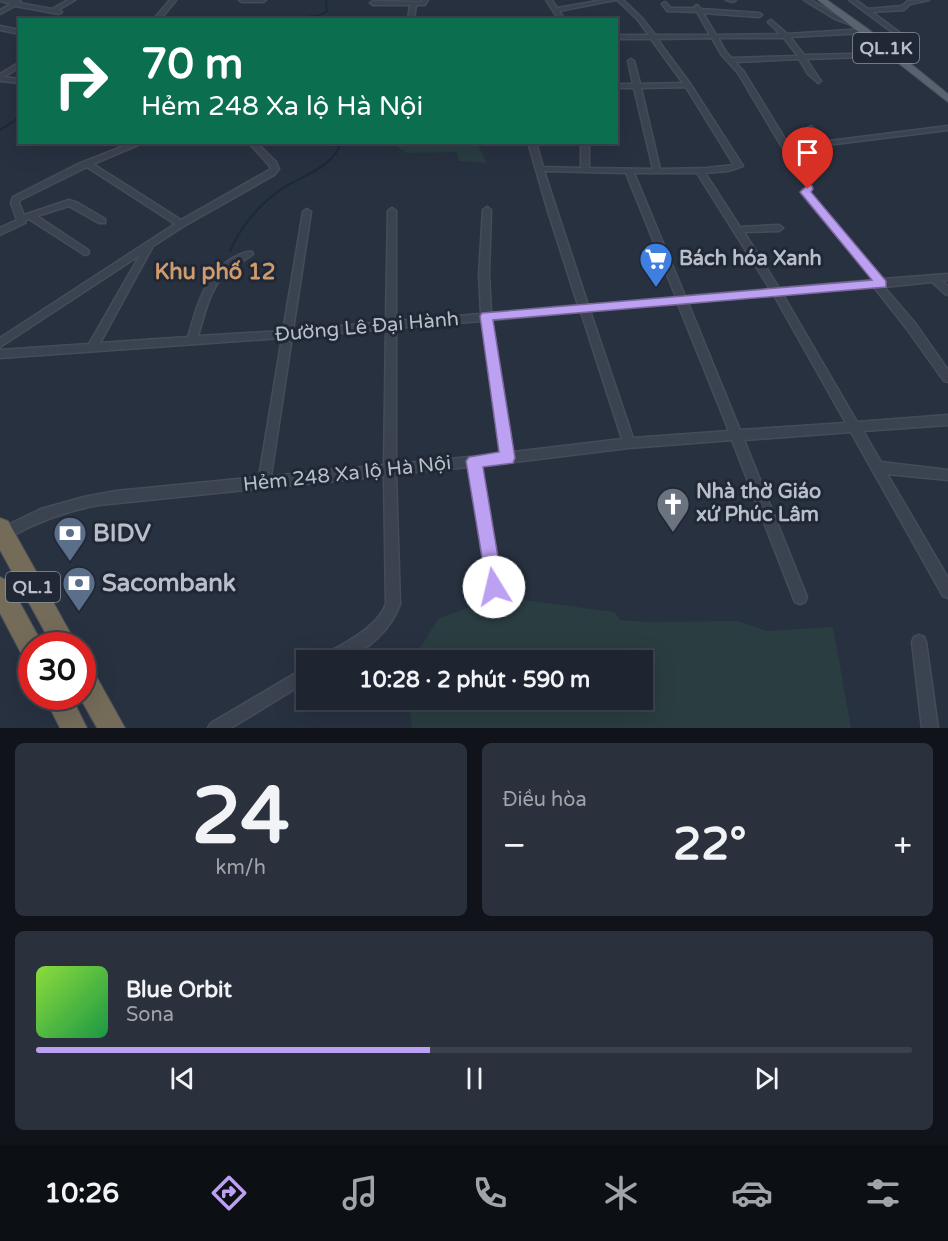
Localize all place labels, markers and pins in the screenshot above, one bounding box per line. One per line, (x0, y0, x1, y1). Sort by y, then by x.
pin (782, 127, 833, 189)
supermarket icon: Bách hóa Xanh (638, 241, 674, 288)
place label: Bách hóa Xanh (679, 247, 822, 271)
place label: Nhà thờ Giáo xứ Phúc Lâm (696, 480, 821, 527)
church icon: Nhà thờ Giáo xứ Phúc Lâm (655, 486, 691, 533)
bank icon: BIDV (52, 515, 88, 562)
place label: BIDV (93, 519, 151, 548)
bank icon: Sacombank (61, 565, 97, 612)
place label: Sacombank (102, 569, 236, 598)

